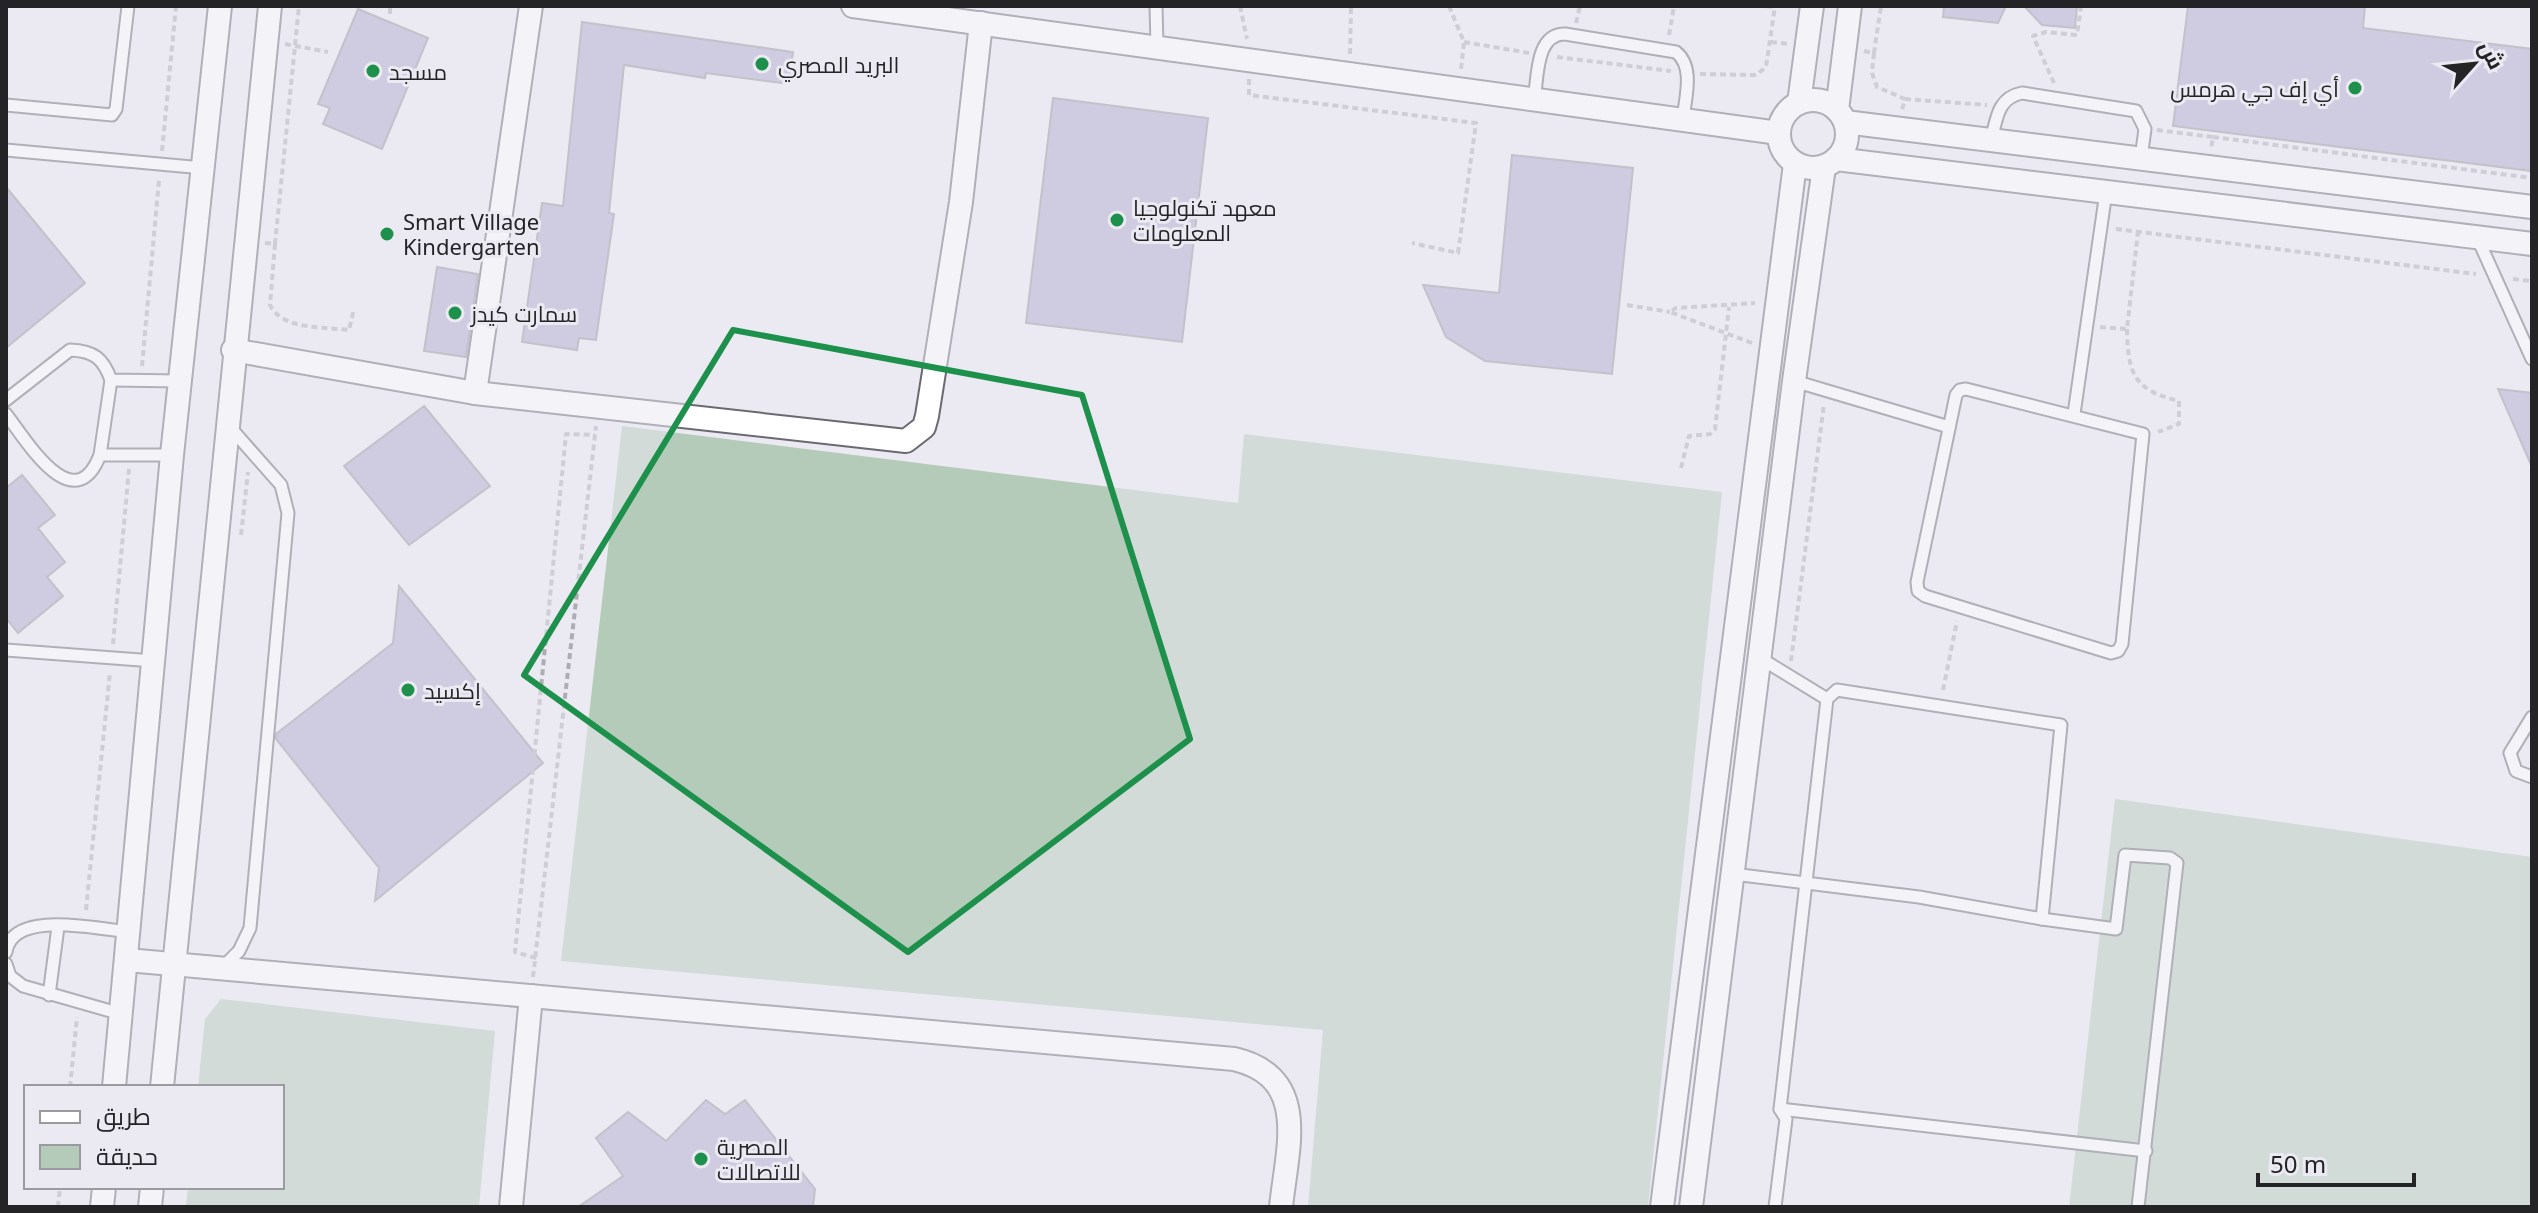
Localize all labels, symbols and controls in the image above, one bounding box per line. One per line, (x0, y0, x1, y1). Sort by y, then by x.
north arrow (2434, 24, 2514, 104)
text: ش (2473, 35, 2512, 74)
place label: البريد المصري (778, 49, 899, 82)
marker: البريد المصري (753, 55, 771, 73)
place label: مسجد (389, 56, 447, 86)
marker: مسجد (364, 62, 382, 80)
place label: أي إف جي هرمس (2170, 73, 2339, 106)
marker: أي إف جي هرمس (2346, 79, 2364, 97)
place label: معهد تكنولوجيا المعلومات (1133, 192, 1277, 247)
place label: Smart Village Kindergarten (403, 206, 540, 261)
marker: معهد تكنولوجيا المعلومات (1108, 211, 1126, 229)
marker: Smart Village Kindergarten (378, 225, 396, 243)
place label: سمارت كيدز (469, 298, 577, 328)
marker: سمارت كيدز (446, 304, 464, 322)
place label: إكسيد (424, 675, 481, 706)
marker: إكسيد (399, 681, 417, 699)
legend (24, 1085, 284, 1189)
text: طريق (96, 1099, 151, 1132)
place label: المصرية للاتصالات (717, 1131, 801, 1186)
scale bar (2258, 1137, 2414, 1187)
text: حديقة (96, 1139, 158, 1172)
text: 50 m (2270, 1147, 2326, 1180)
marker: المصرية للاتصالات (692, 1150, 710, 1168)

